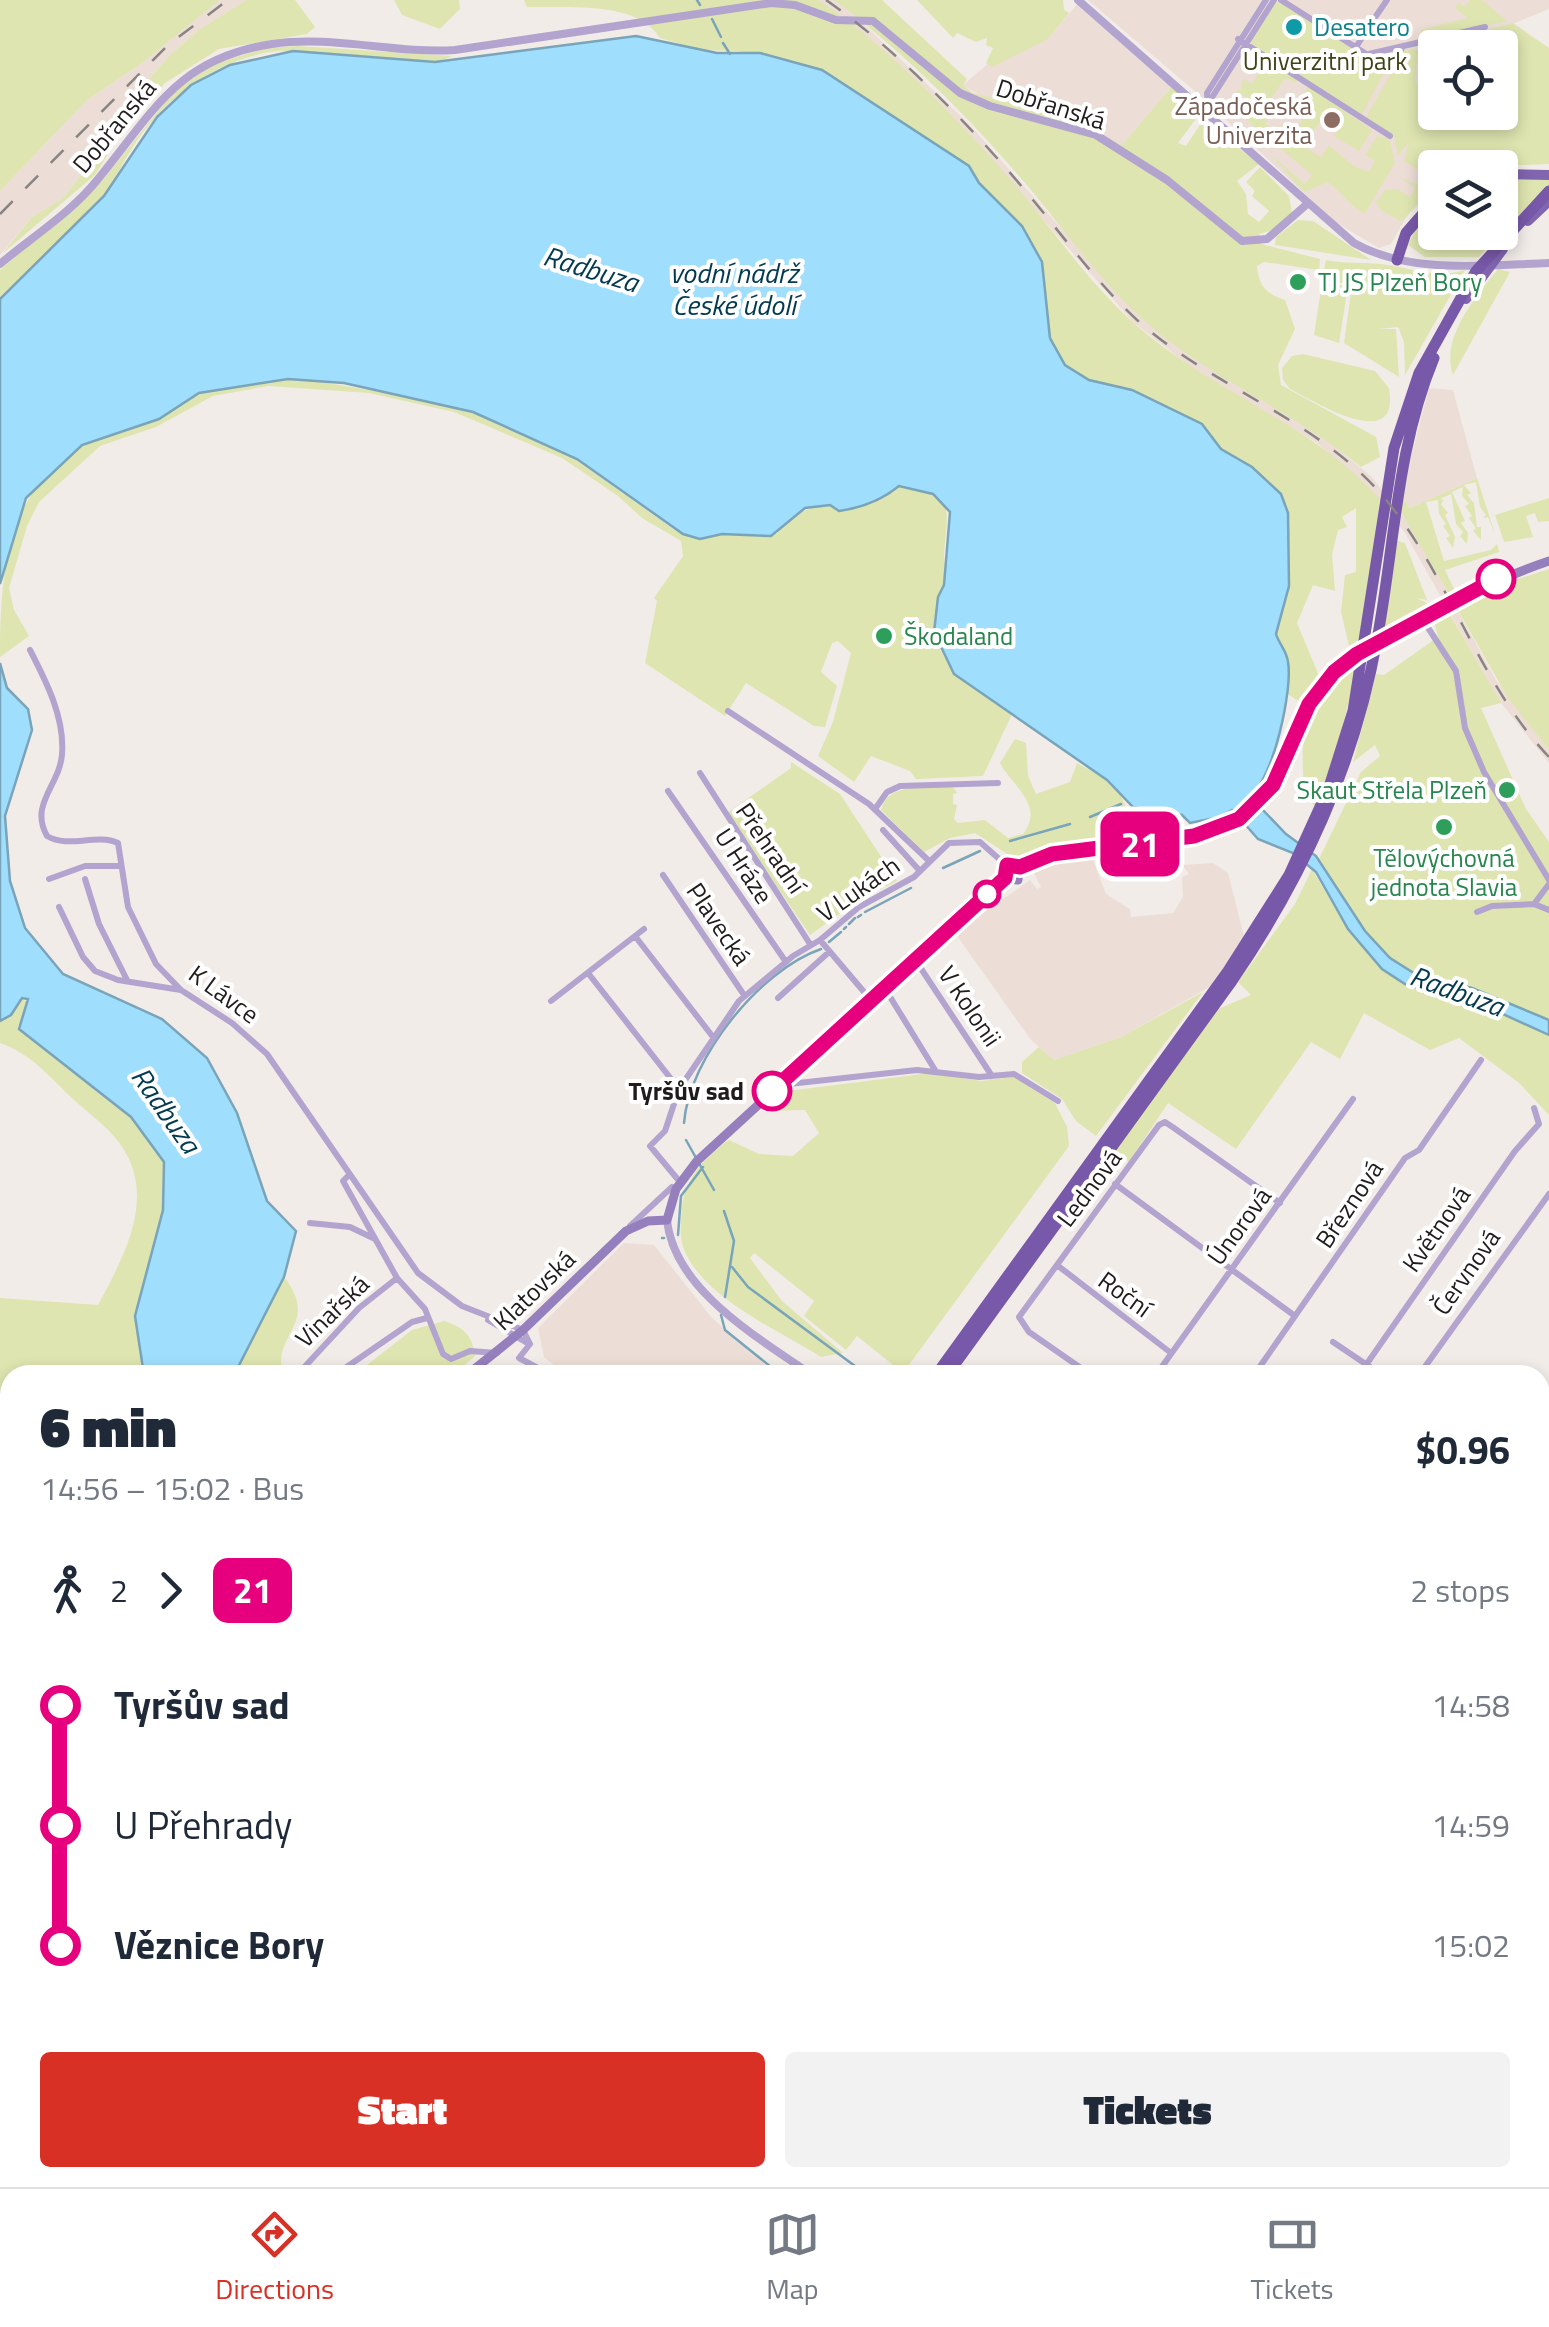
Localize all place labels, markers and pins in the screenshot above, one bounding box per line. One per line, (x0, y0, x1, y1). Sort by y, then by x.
place label: Desatero (1314, 8, 1410, 46)
marker: Desatero (1283, 16, 1305, 38)
place label: Západočeská Univerzita (1175, 87, 1312, 154)
marker: Západočeská Univerzita (1321, 109, 1343, 131)
place label: TJ JS Plzeň Bory (1318, 263, 1482, 301)
marker: TJ JS Plzeň Bory (1287, 271, 1309, 293)
unlabelled marker (1477, 560, 1515, 598)
place label: Škodaland (904, 617, 1013, 655)
marker: Škodaland (873, 625, 895, 647)
place label: Skaut Střela Plzeň (1297, 771, 1487, 809)
marker: Skaut Střela Plzeň (1496, 779, 1518, 801)
marker: Tělovýchovná jednota Slavia (1433, 816, 1455, 838)
place label: Tělovýchovná jednota Slavia (1369, 839, 1518, 906)
unlabelled marker (974, 881, 1000, 907)
place label: Tyršův sad (628, 1072, 744, 1110)
marker: Tyršův sad (753, 1072, 791, 1110)

